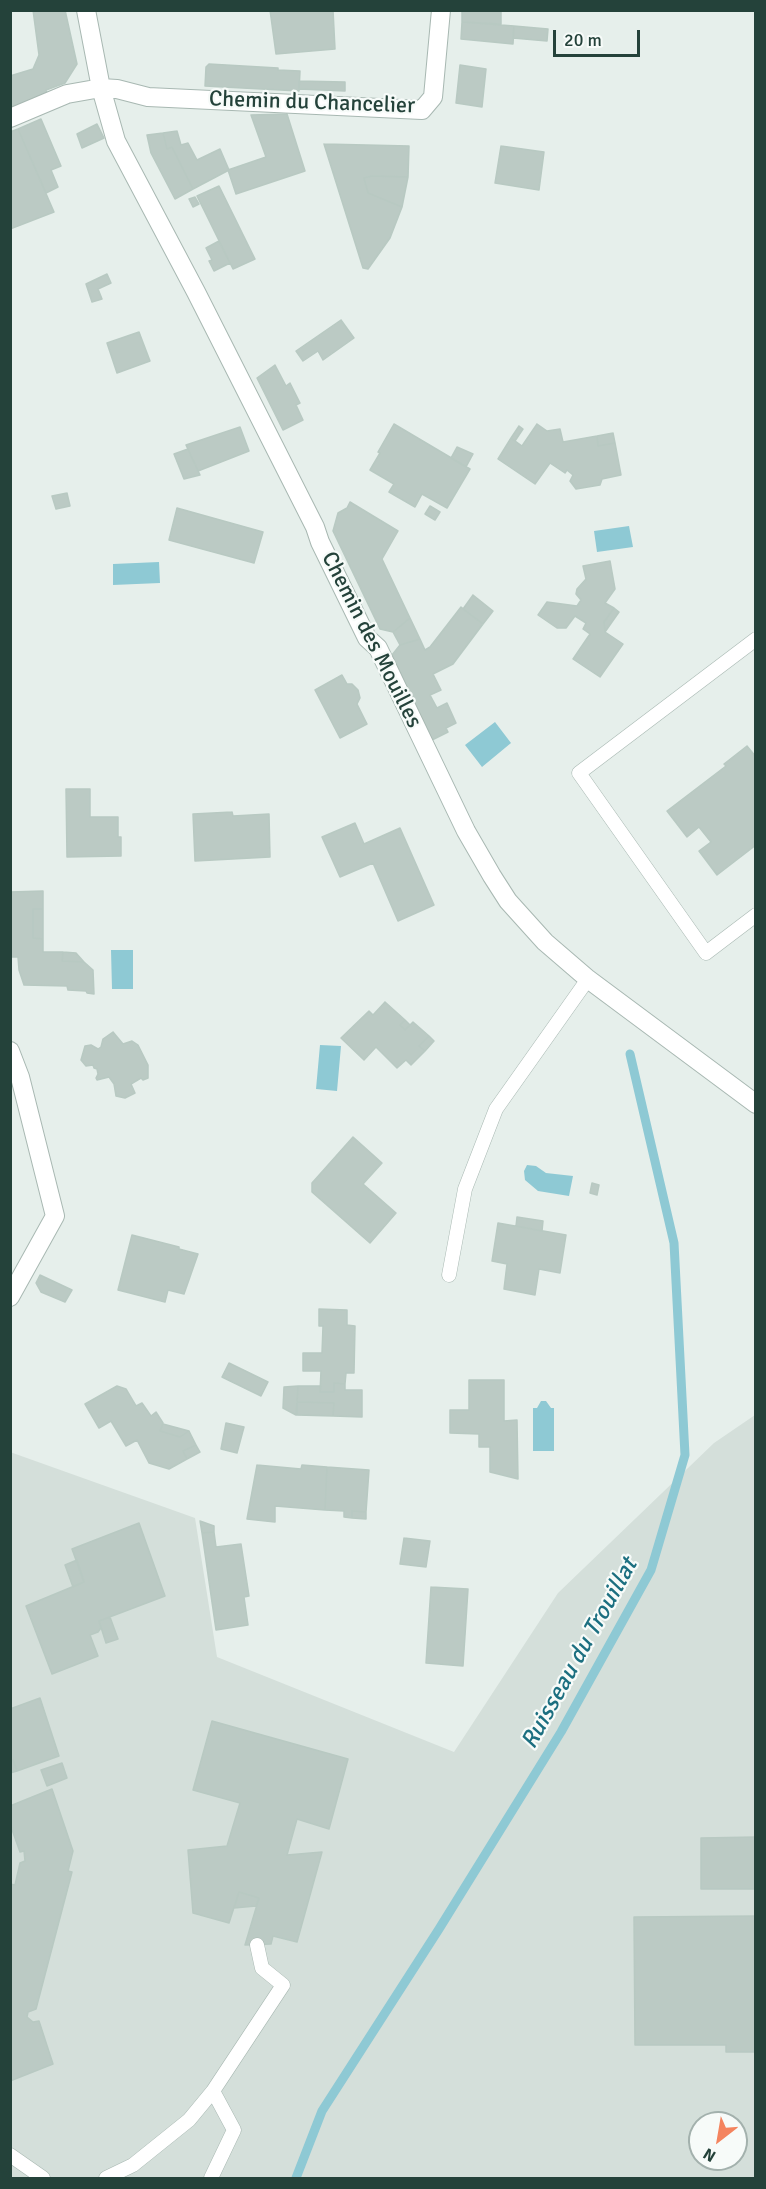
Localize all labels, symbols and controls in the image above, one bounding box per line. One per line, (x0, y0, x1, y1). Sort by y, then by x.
scale bar (556, 18, 643, 56)
text: 20 m (564, 29, 602, 51)
street label: Chemin du Chancelier (208, 86, 416, 120)
street label: Chemin des Mouilles (315, 548, 427, 732)
water label: Ruisseau du Trouillat (516, 1554, 644, 1754)
north arrow (688, 2111, 748, 2171)
text: N (700, 2143, 720, 2166)

